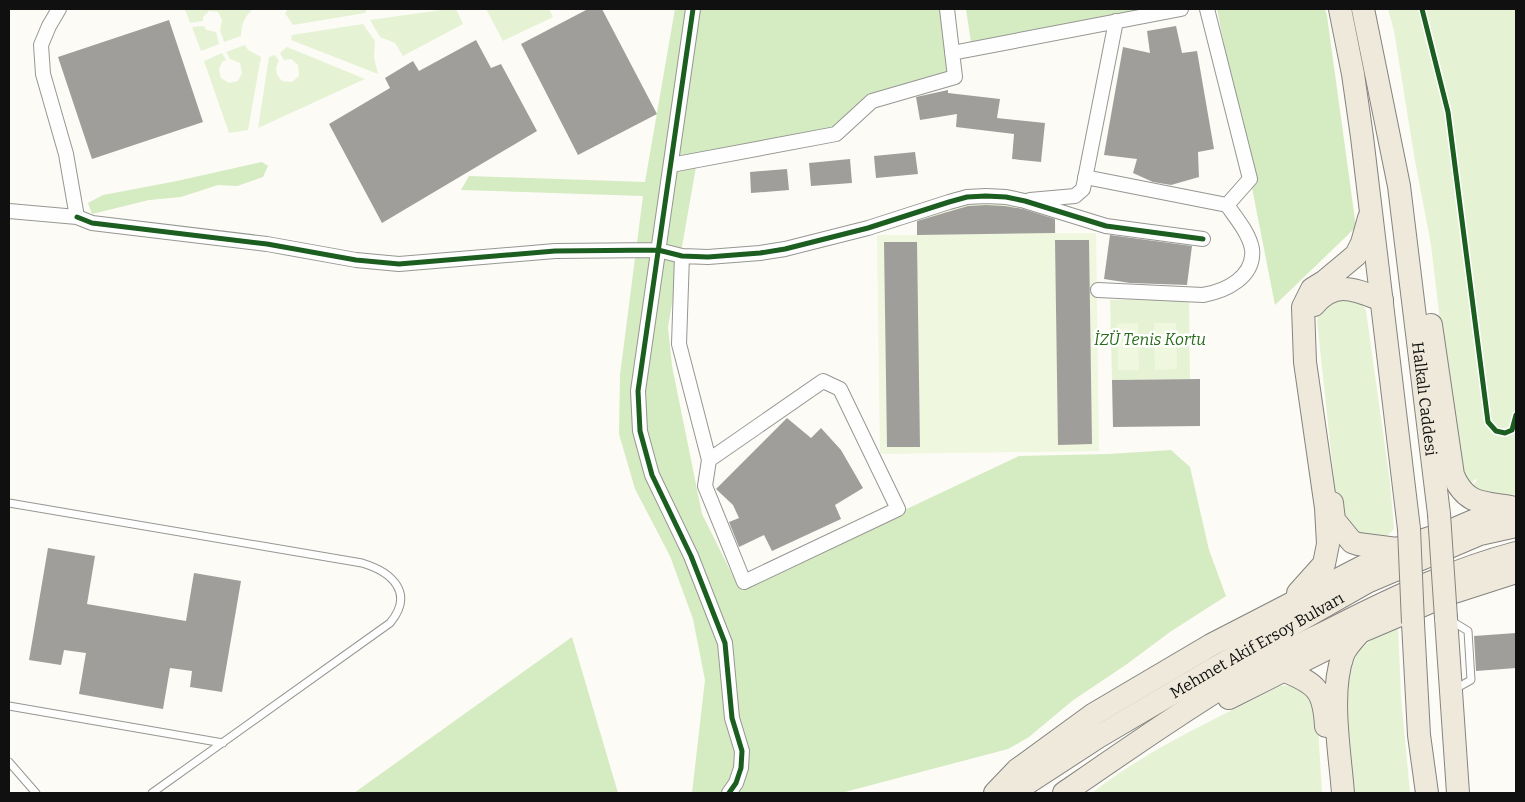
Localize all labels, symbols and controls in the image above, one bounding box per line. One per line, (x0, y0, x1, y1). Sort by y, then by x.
park label: İZÜ Tenis Kortu (1094, 330, 1206, 349)
street label: Halkalı Caddesi (1408, 341, 1441, 457)
street label: Mehmet Akif Ersoy Bulvarı (1167, 588, 1347, 703)

